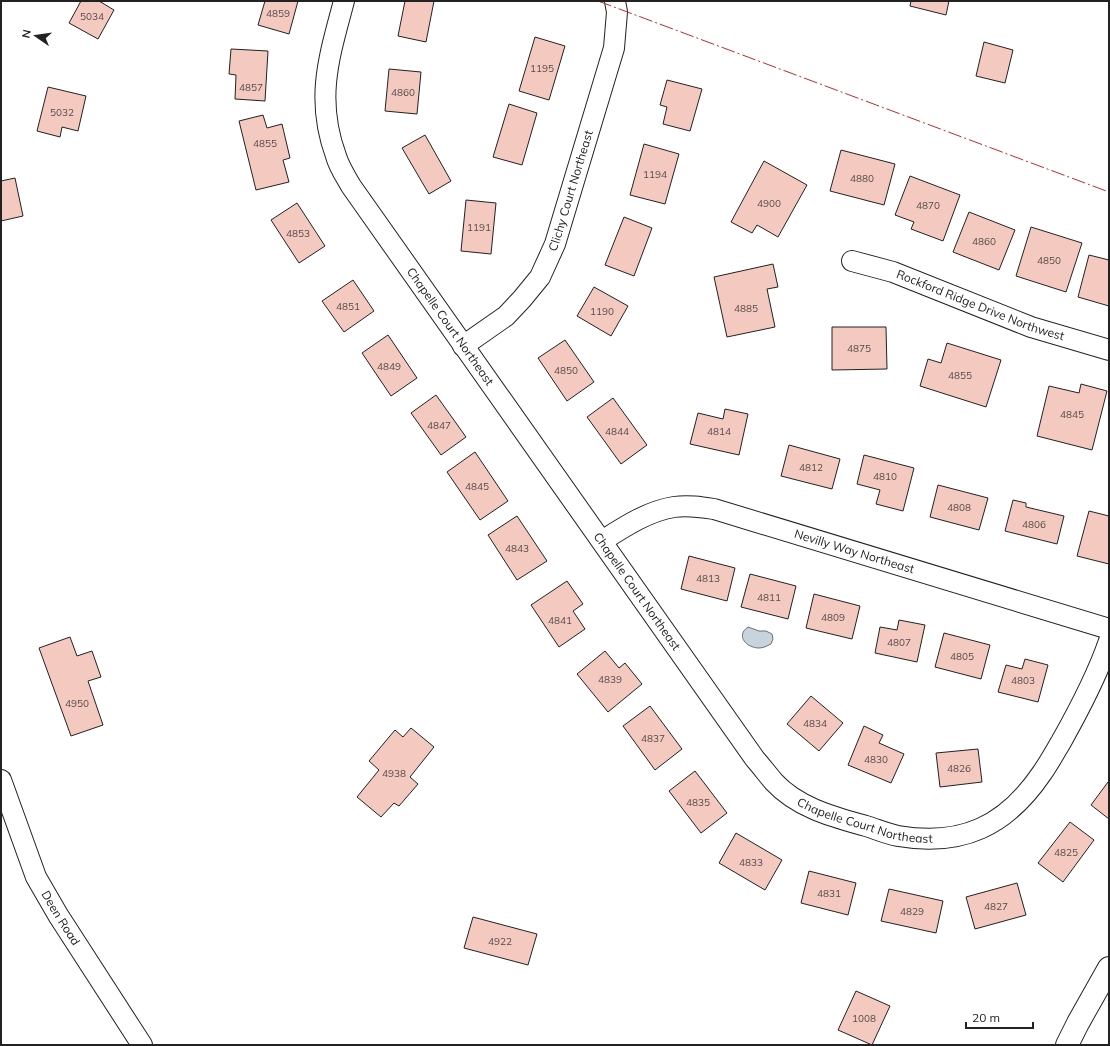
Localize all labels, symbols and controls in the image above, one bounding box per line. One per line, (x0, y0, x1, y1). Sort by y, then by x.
house number: 4859 (266, 7, 290, 20)
house number: 5034 (80, 10, 104, 23)
north arrow (16, 16, 56, 56)
text: N (19, 28, 34, 39)
house number: 1195 (530, 62, 554, 75)
house number: 4857 (239, 81, 263, 94)
house number: 4860 (391, 86, 415, 99)
house number: 5032 (50, 106, 74, 119)
street label: Clichy Court Northeast (545, 128, 596, 254)
house number: 4855 (253, 137, 277, 150)
house number: 1194 (643, 168, 667, 181)
house number: 4880 (850, 172, 874, 185)
house number: 4900 (757, 197, 781, 210)
house number: 4870 (916, 199, 940, 212)
house number: 1191 (467, 221, 491, 234)
house number: 4853 (286, 227, 310, 240)
house number: 4860 (972, 235, 996, 248)
house number: 4850 (1037, 254, 1061, 267)
street label: Chapelle Court Northeast (404, 264, 497, 388)
street label: Rockford Ridge Drive Northwest (894, 266, 1066, 343)
house number: 4851 (336, 300, 360, 313)
house number: 4885 (734, 302, 758, 315)
house number: 1190 (590, 305, 614, 318)
house number: 4875 (847, 342, 871, 355)
house number: 4849 (377, 360, 401, 373)
house number: 4850 (554, 364, 578, 377)
house number: 4855 (948, 369, 972, 382)
house number: 4845 (1060, 408, 1084, 421)
house number: 4847 (427, 419, 451, 432)
house number: 4844 (605, 425, 629, 438)
house number: 4814 (707, 425, 731, 438)
house number: 4812 (799, 461, 823, 474)
house number: 4810 (873, 470, 897, 483)
house number: 4845 (465, 480, 489, 493)
house number: 4808 (947, 501, 971, 514)
house number: 4806 (1022, 518, 1046, 531)
street label: Nevilly Way Northeast (793, 526, 916, 576)
street label: Chapelle Court Northeast (591, 529, 684, 653)
house number: 4843 (505, 542, 529, 555)
house number: 4813 (696, 572, 720, 585)
house number: 4811 (757, 591, 781, 604)
house number: 4809 (821, 611, 845, 624)
house number: 4841 (548, 614, 572, 627)
house number: 4807 (887, 636, 911, 649)
house number: 4805 (950, 650, 974, 663)
house number: 4839 (598, 673, 622, 686)
house number: 4803 (1011, 674, 1035, 687)
house number: 4950 (65, 697, 89, 710)
house number: 4834 (803, 717, 827, 730)
house number: 4837 (641, 732, 665, 745)
house number: 4830 (864, 753, 888, 766)
house number: 4826 (947, 762, 971, 775)
house number: 4938 (382, 767, 406, 780)
street label: Chapelle Court Northeast (795, 794, 933, 846)
house number: 4835 (686, 796, 710, 809)
house number: 4825 (1054, 846, 1078, 859)
house number: 4833 (739, 856, 763, 869)
house number: 4831 (817, 887, 841, 900)
street label: Deen Road (38, 888, 84, 948)
house number: 4827 (984, 900, 1008, 913)
house number: 4829 (900, 905, 924, 918)
house number: 4922 (488, 935, 512, 948)
scale bar (966, 1004, 1033, 1030)
text: 20 m (972, 1010, 1000, 1025)
house number: 1008 (852, 1012, 876, 1025)

